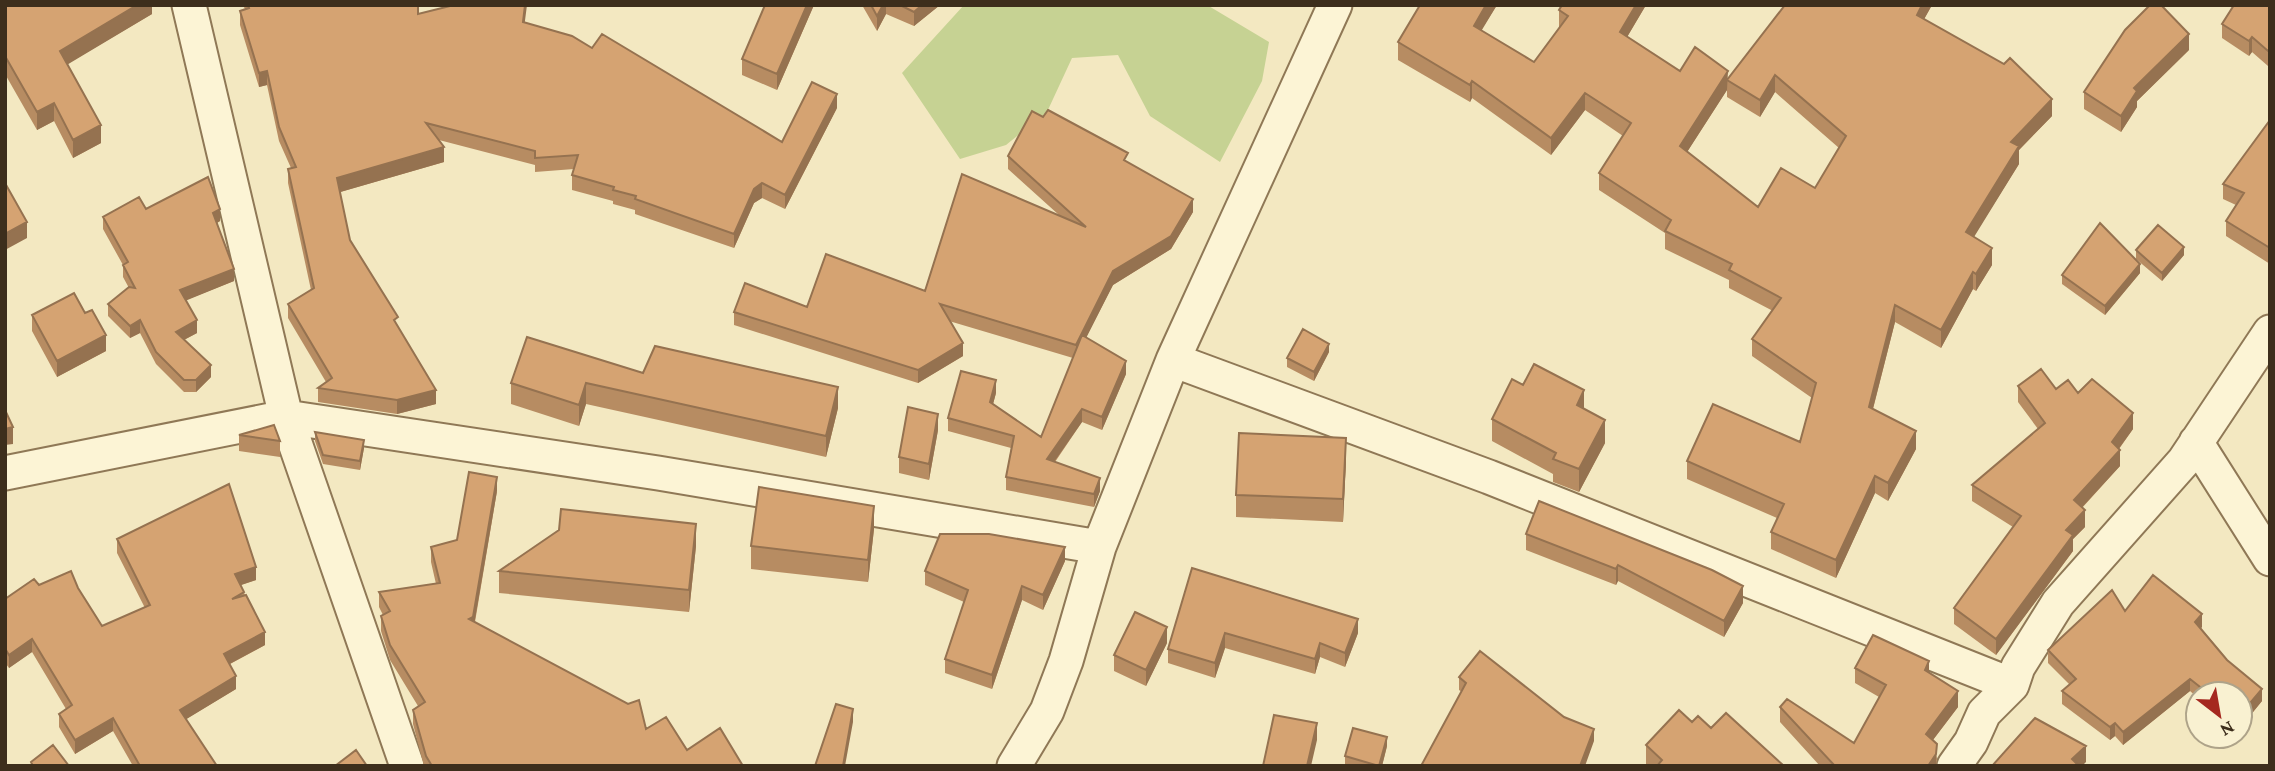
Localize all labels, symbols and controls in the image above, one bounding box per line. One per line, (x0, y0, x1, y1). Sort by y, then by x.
north arrow (2184, 680, 2254, 750)
text: N (2216, 717, 2238, 742)

